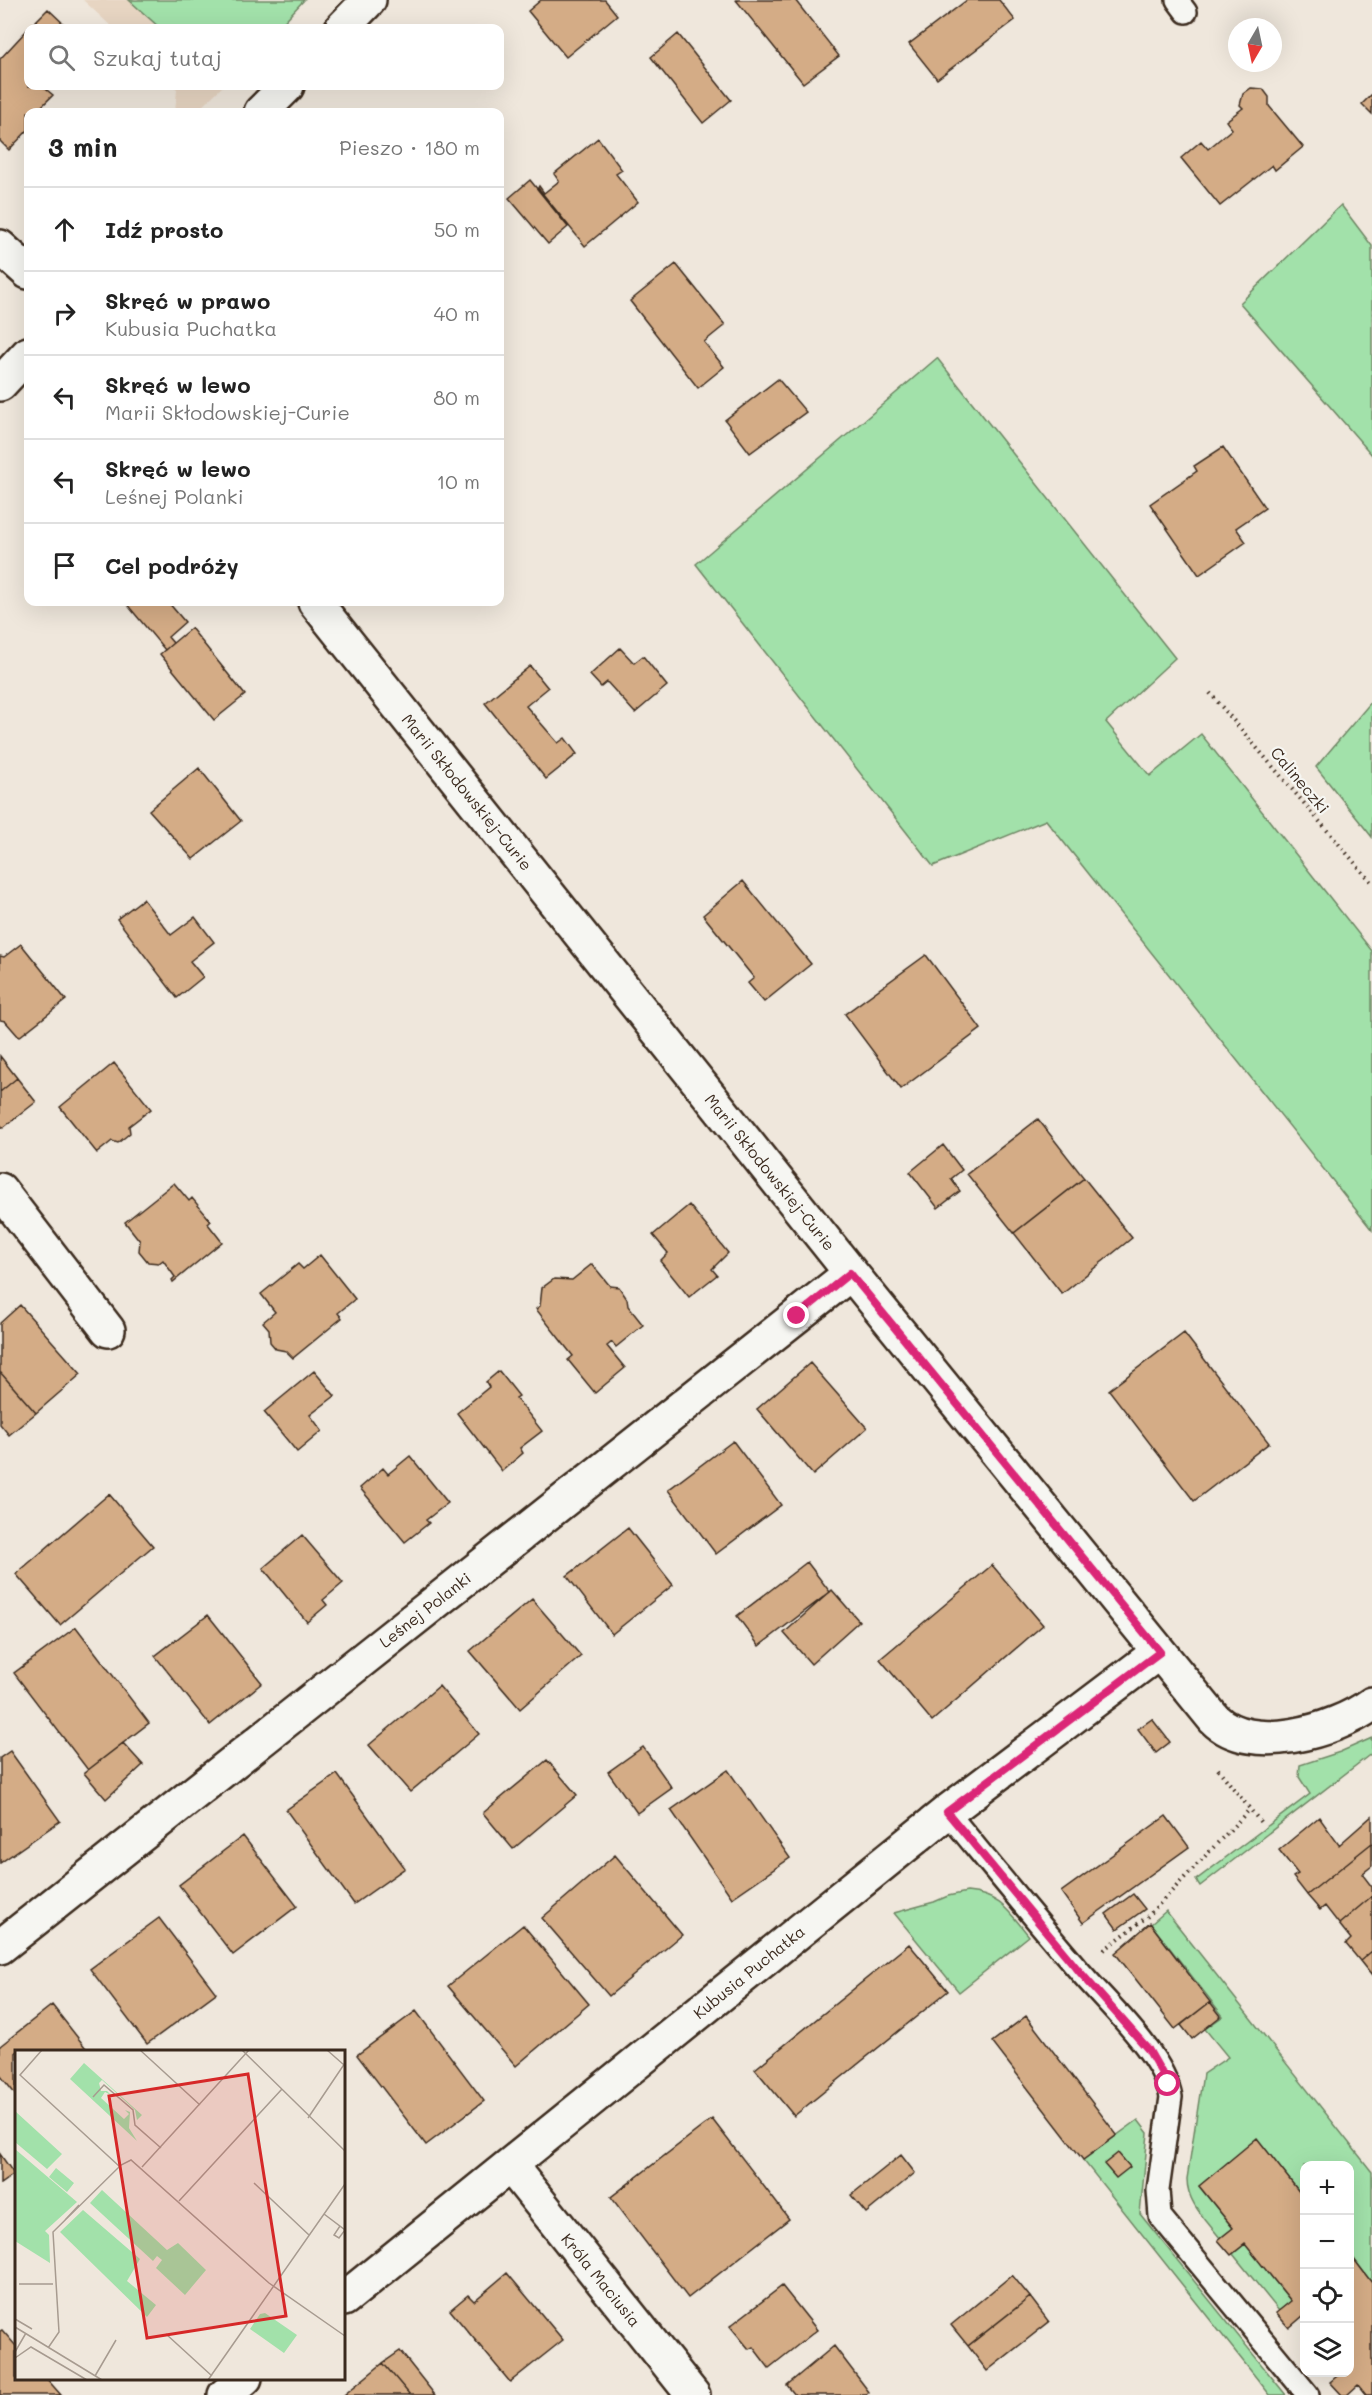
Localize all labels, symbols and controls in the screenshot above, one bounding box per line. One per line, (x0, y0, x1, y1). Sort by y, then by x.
north arrow (1228, 18, 1282, 72)
search box (24, 24, 504, 90)
icon: search (45, 41, 78, 74)
text: Szukaj tutaj (93, 43, 222, 72)
text: 3 min (48, 130, 117, 164)
text: Pieszo · 180 m (339, 134, 480, 160)
icon: ahead (48, 213, 81, 246)
text: Idź prosto (105, 215, 223, 244)
text: 50 m (434, 216, 480, 242)
text: Skręć w prawo (105, 286, 270, 315)
icon: right (48, 297, 81, 330)
text: 40 m (434, 300, 480, 326)
text: Kubusia Puchatka (105, 315, 277, 341)
text: Skręć w lewo (105, 370, 251, 399)
icon: left (48, 381, 81, 414)
text: 80 m (433, 384, 480, 410)
text: Marii Skłodowskiej-Curie (105, 399, 350, 425)
text: Skręć w lewo (105, 454, 251, 483)
icon: left (48, 465, 81, 498)
text: 10 m (436, 468, 480, 494)
text: Leśnej Polanki (105, 483, 244, 509)
icon: arrive (48, 549, 81, 582)
text: Cel podróży (105, 551, 239, 580)
street label: Marii Skłodowskiej-Curie (398, 709, 537, 874)
street label: Calineczki (1266, 742, 1334, 817)
street label: Marii Skłodowskiej-Curie (701, 1089, 840, 1254)
route end (783, 1302, 809, 1328)
street label: Leśnej Polanki (375, 1567, 475, 1652)
street label: Kubusia Puchatka (689, 1920, 809, 2023)
inset map (15, 2050, 345, 2380)
route start (1154, 2070, 1180, 2096)
map controls (1300, 2161, 1354, 2377)
button: + (1300, 2161, 1354, 2215)
button: − (1300, 2215, 1354, 2269)
street label: Króla Maciusia (557, 2228, 646, 2331)
button: locate (1300, 2269, 1354, 2323)
button: layers (1300, 2323, 1354, 2377)

